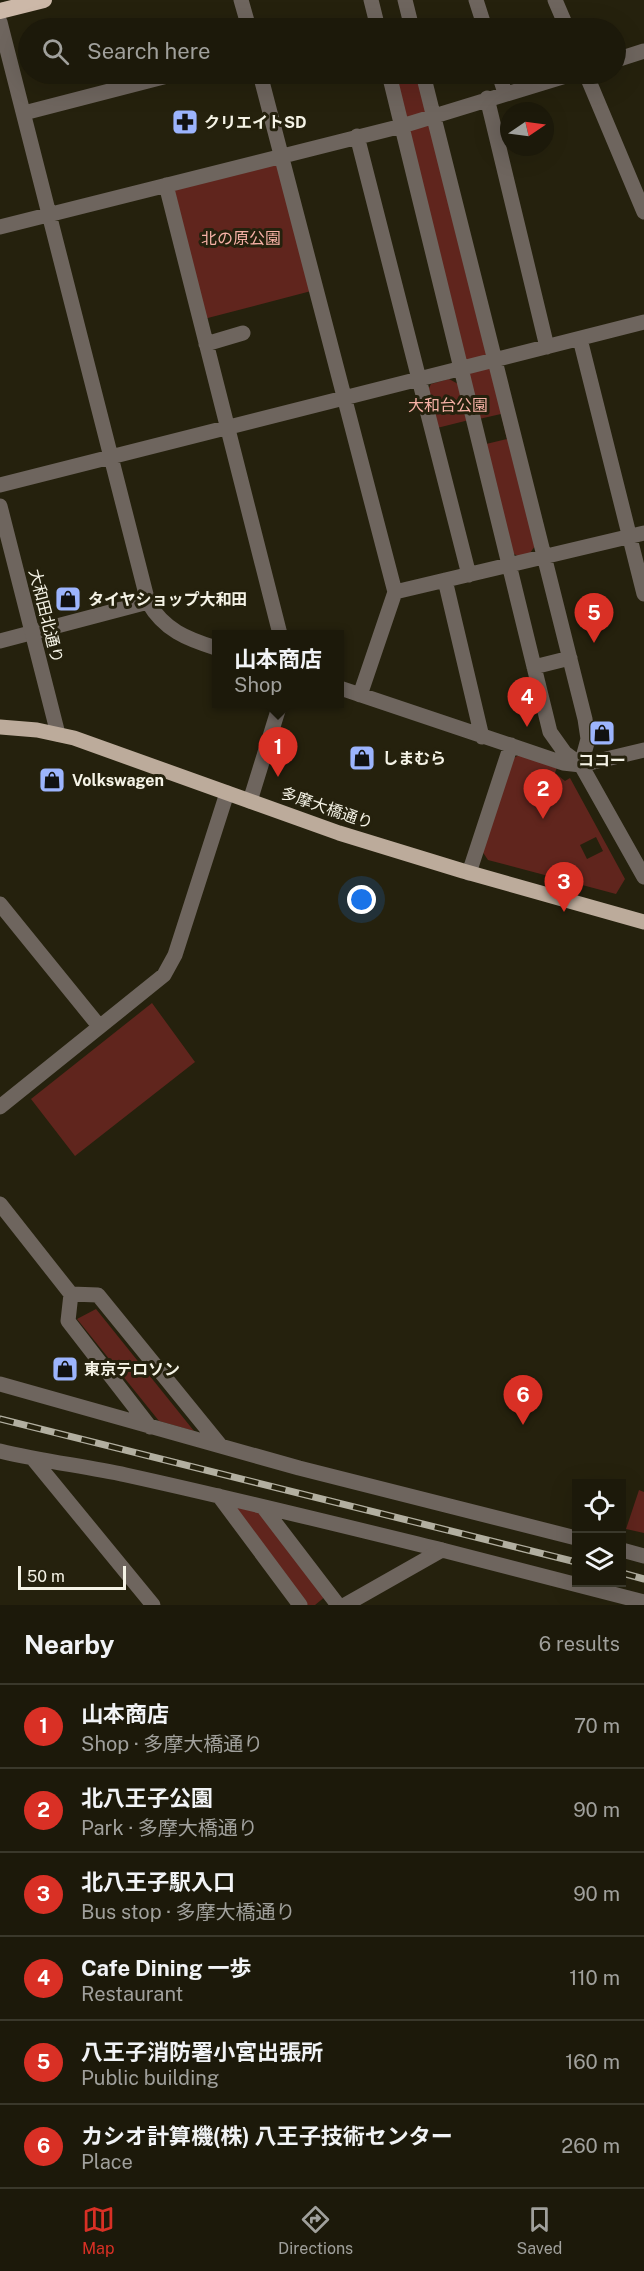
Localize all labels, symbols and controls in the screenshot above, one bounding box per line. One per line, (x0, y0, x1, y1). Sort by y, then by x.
search box (18, 18, 626, 84)
icon: search (39, 35, 72, 68)
text: Search here (87, 38, 211, 64)
north arrow (500, 102, 554, 156)
pharmacy icon: クリエイトSD (170, 107, 200, 137)
place label: クリエイトSD (204, 113, 307, 132)
park label: 北の原公園 (201, 229, 281, 248)
park label: 大和台公園 (408, 396, 488, 415)
street label: 大和田北通り (25, 567, 67, 665)
shop icon: タイヤショップ大和田 (53, 584, 83, 614)
place label: タイヤショップ大和田 (88, 590, 248, 609)
pin: 5 (574, 594, 614, 643)
popup (212, 630, 344, 708)
text: 山本商店 (234, 646, 322, 672)
text: Shop (234, 673, 282, 697)
pin: 4 (508, 678, 546, 727)
shop icon: ココー (587, 718, 617, 748)
pin: 1 (258, 728, 298, 777)
shop icon: しまむら (347, 743, 377, 773)
place label: しまむら (382, 749, 446, 768)
place label: ココー (578, 751, 626, 770)
shop icon: Volkswagen (37, 765, 67, 795)
pin: 2 (524, 770, 562, 819)
place label: Volkswagen (72, 771, 164, 790)
street label: 多摩大橋通り (279, 783, 375, 833)
pin: 3 (544, 862, 584, 912)
your location (347, 885, 376, 914)
shop icon: 東京テロソン (50, 1354, 80, 1384)
place label: 東京テロソン (84, 1360, 180, 1379)
pin: 6 (504, 1376, 542, 1425)
map controls (572, 1479, 626, 1587)
button: locate (572, 1479, 626, 1533)
button: layers (572, 1533, 626, 1587)
scale bar (18, 1563, 126, 1590)
text: 50 m (27, 1567, 65, 1586)
text: Nearby (24, 1629, 114, 1660)
text: 6 results (539, 1632, 620, 1656)
text: 山本商店 (81, 1701, 169, 1727)
text: 1 (39, 1714, 48, 1738)
text: 70 m (574, 1714, 620, 1738)
text: Shop · 多摩大橋通り (81, 1732, 263, 1756)
text: 北八王子公園 (81, 1785, 213, 1811)
text: 2 (37, 1798, 50, 1822)
text: 90 m (573, 1798, 620, 1822)
text: Park · 多摩大橋通り (81, 1816, 258, 1840)
text: 北八王子駅入口 (81, 1869, 235, 1895)
text: 3 (37, 1882, 50, 1906)
text: 90 m (573, 1882, 620, 1906)
text: Bus stop · 多摩大橋通り (81, 1900, 296, 1924)
text: Cafe Dining 一歩 (81, 1955, 252, 1981)
text: 4 (37, 1966, 50, 1990)
text: 110 m (569, 1966, 620, 1990)
text: Restaurant (81, 1982, 183, 2006)
text: 八王子消防署小宮出張所 (81, 2039, 323, 2065)
text: 5 (37, 2050, 50, 2074)
text: 160 m (565, 2050, 620, 2074)
text: Public building (81, 2066, 219, 2090)
text: カシオ計算機(株) 八王子技術センター (81, 2123, 453, 2149)
text: 6 (37, 2134, 50, 2158)
text: 260 m (561, 2134, 620, 2158)
text: Place (81, 2150, 133, 2174)
tab: Map (82, 2203, 115, 2258)
tab: Directions (278, 2203, 353, 2258)
tab: Saved (517, 2203, 562, 2258)

